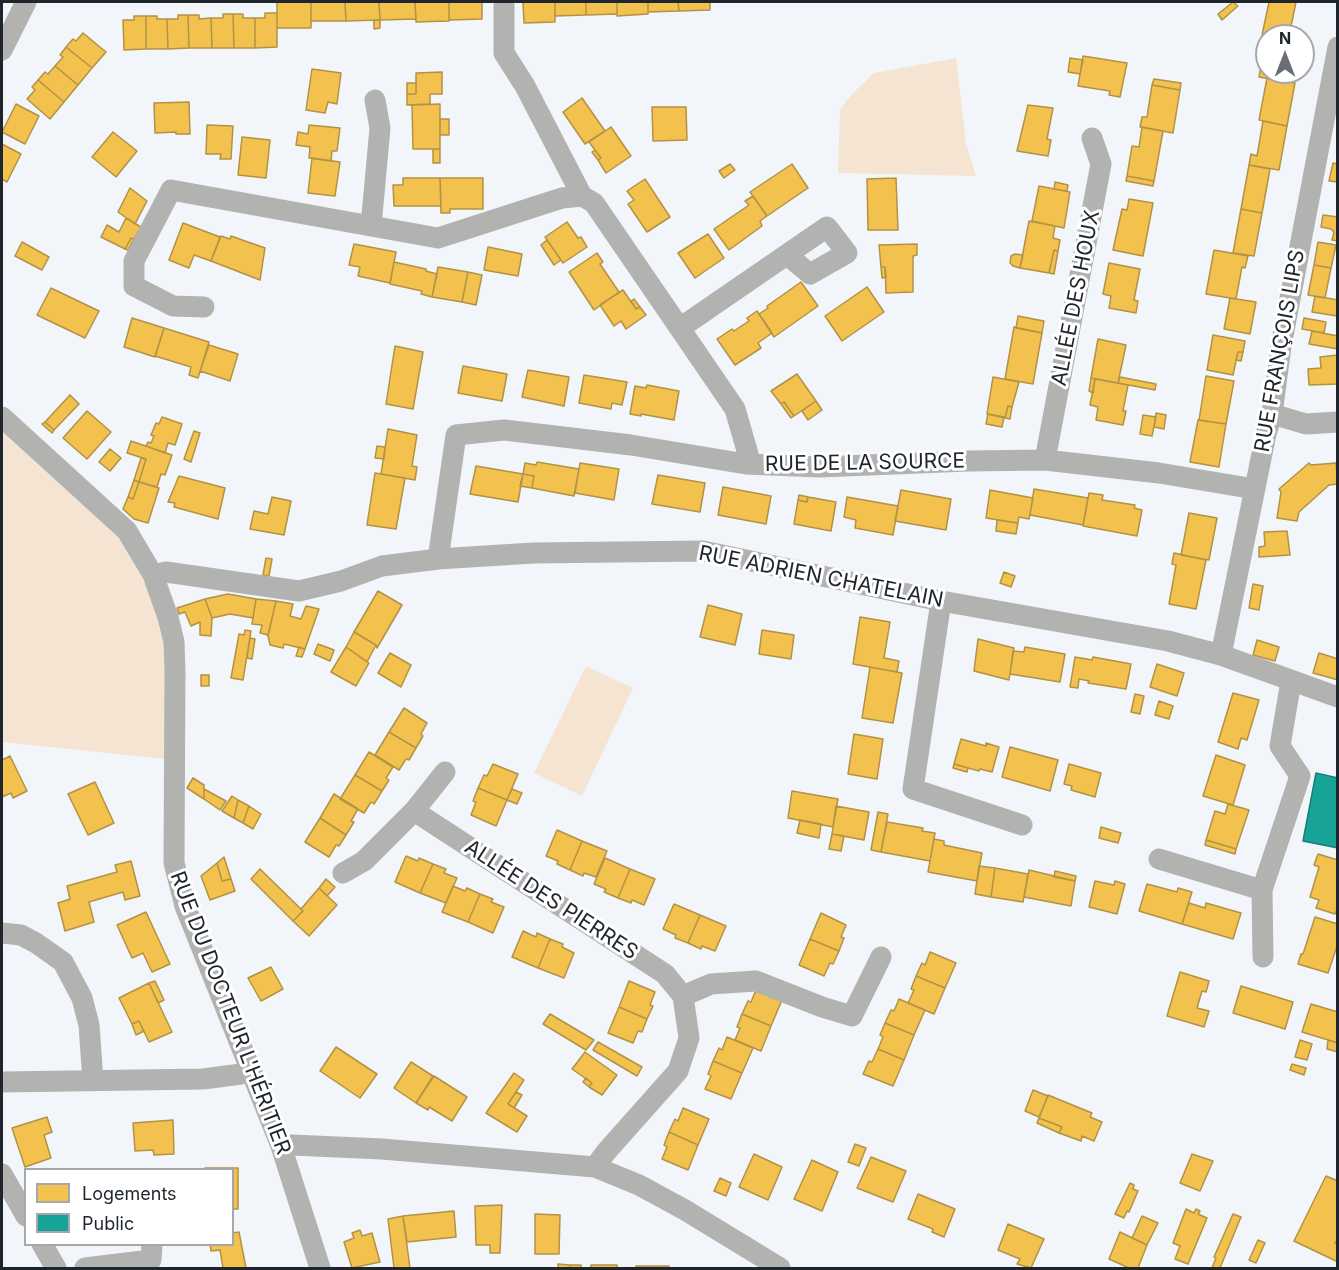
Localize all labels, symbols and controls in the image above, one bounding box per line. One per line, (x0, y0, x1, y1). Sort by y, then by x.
north arrow (1255, 24, 1315, 84)
text: N (1279, 28, 1291, 48)
street label: ALLÉE DES HOUX (1047, 208, 1105, 388)
street label: RUE FRANÇOIS LIPS (1250, 248, 1310, 454)
street label: RUE DE LA SOURCE (765, 449, 965, 477)
street label: RUE ADRIEN CHATELAIN (697, 541, 945, 613)
street label: ALLÉE DES PIERRES (460, 835, 642, 965)
street label: RUE DU DOCTEUR L'HÉRITIER (164, 868, 296, 1158)
legend (24, 1168, 234, 1246)
text: Logements (82, 1183, 177, 1204)
text: Public (82, 1213, 134, 1234)

